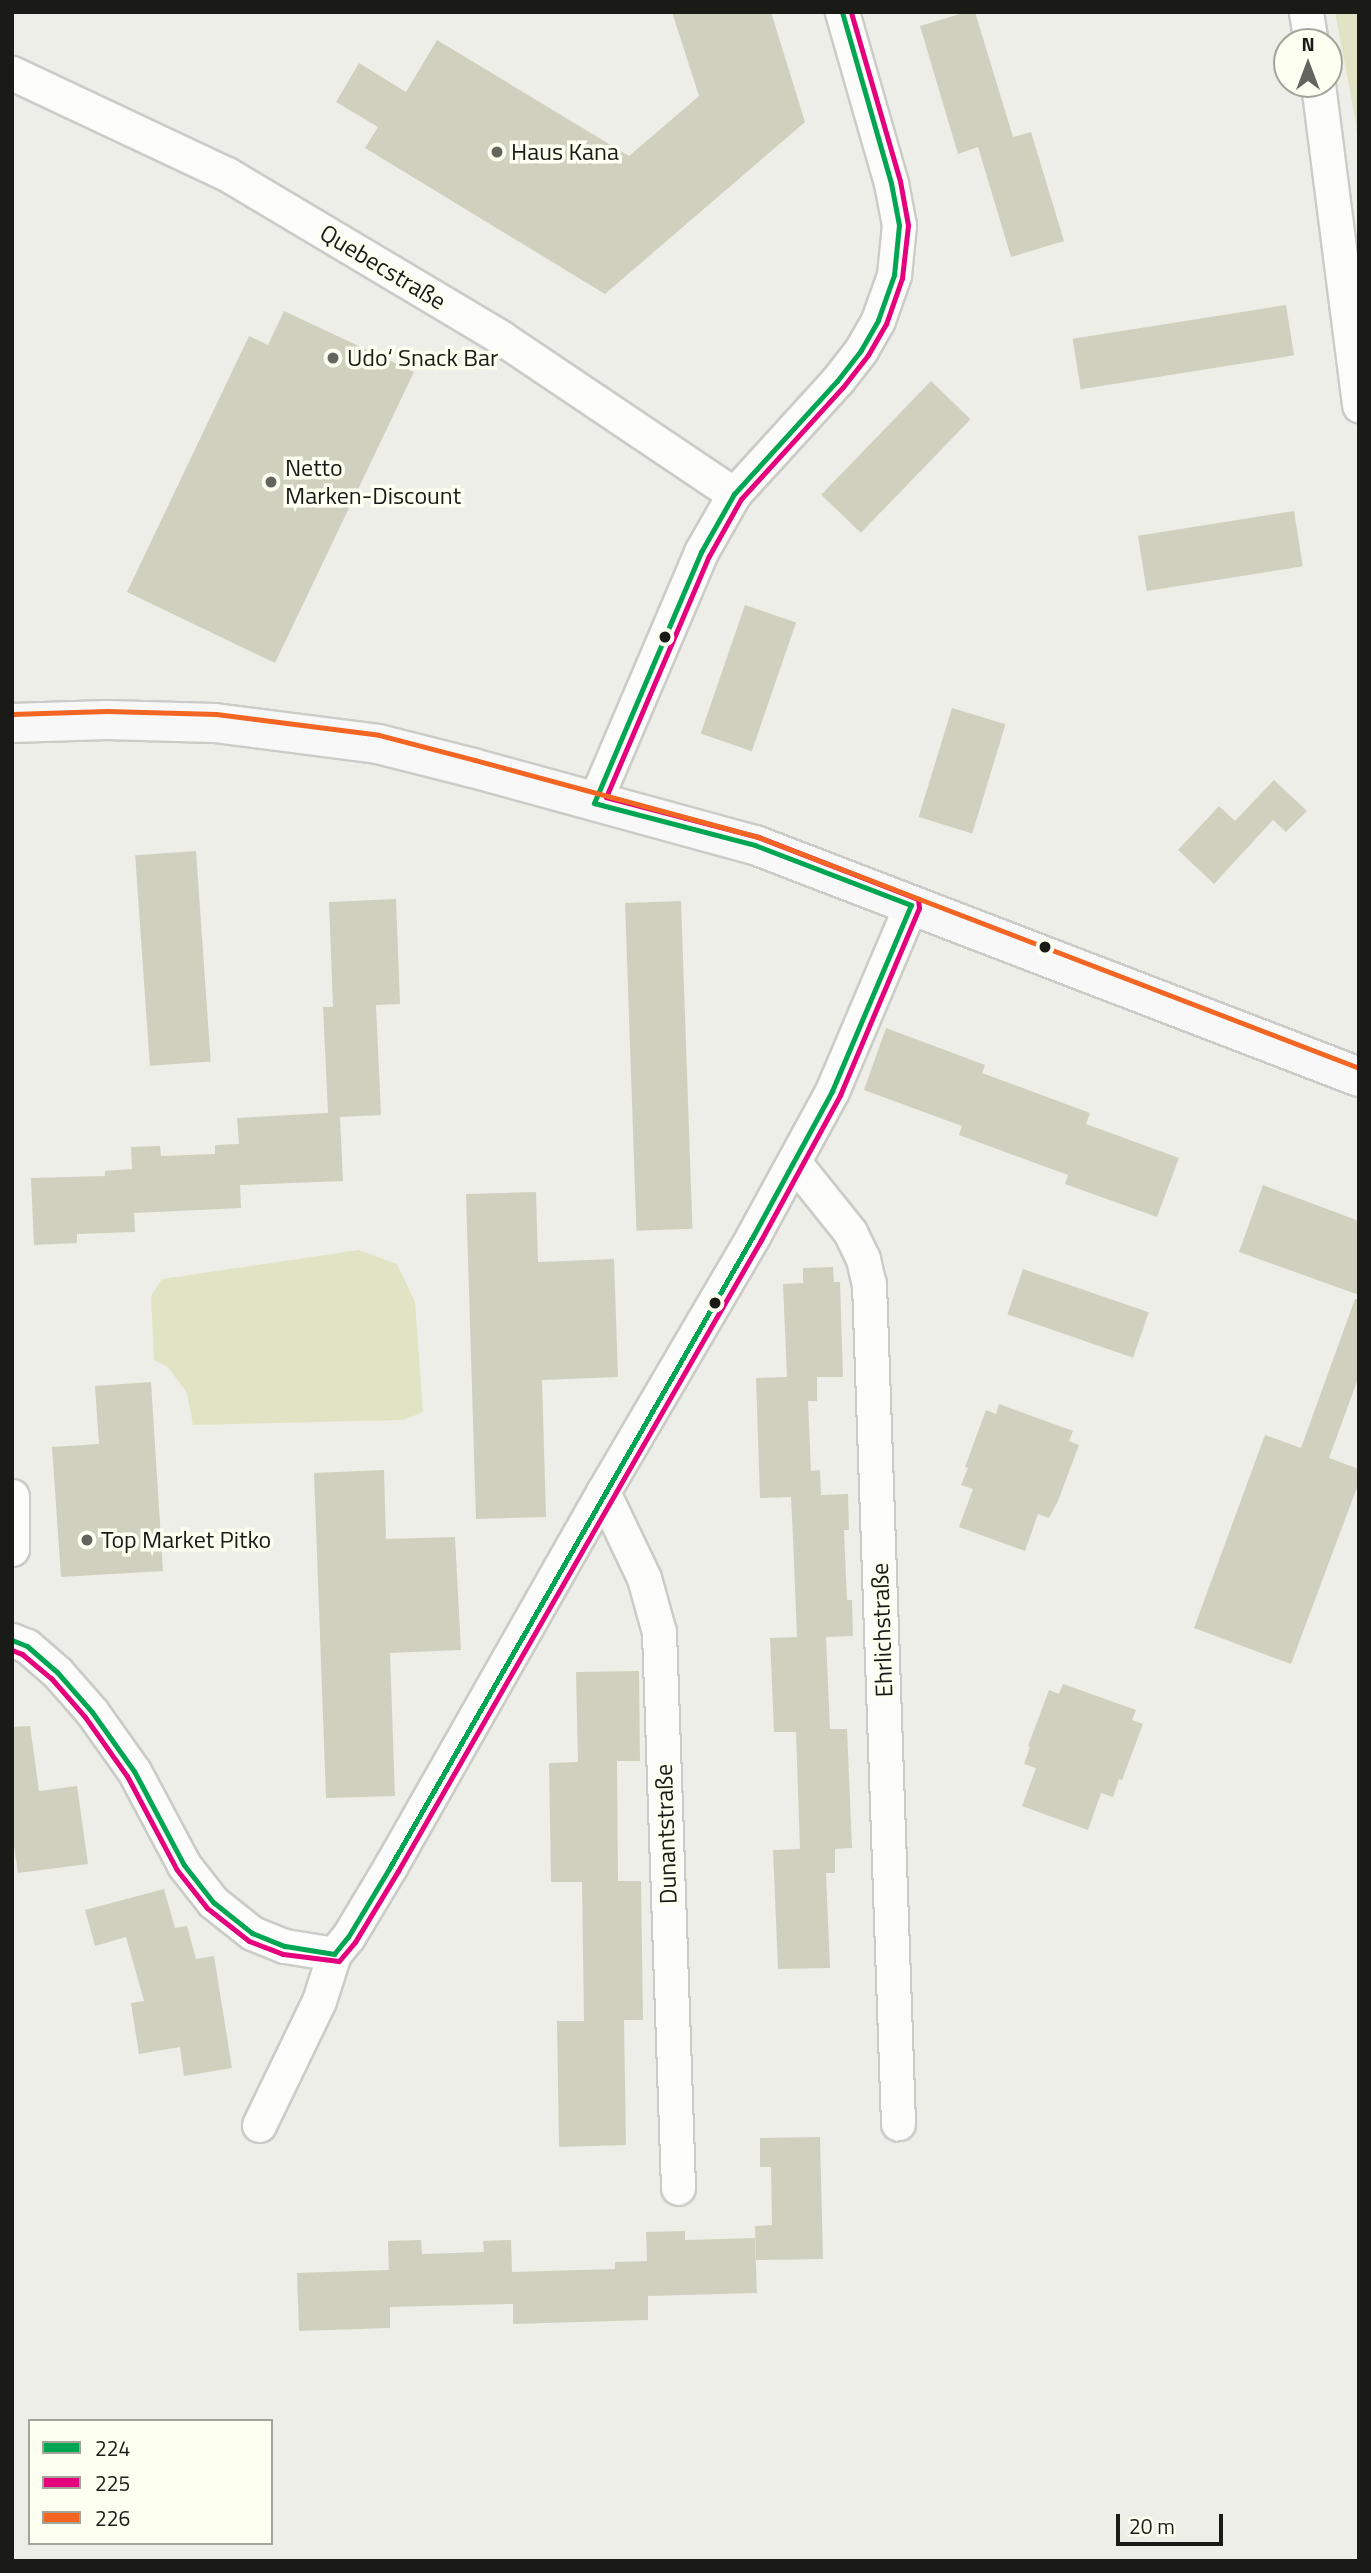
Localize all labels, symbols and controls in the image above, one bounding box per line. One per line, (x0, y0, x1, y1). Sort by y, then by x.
north arrow (1273, 28, 1343, 98)
text: N (1301, 29, 1315, 58)
place label: Haus Kana (511, 138, 619, 166)
marker: Haus Kana (489, 144, 505, 160)
street label: Quebecstraße (315, 218, 451, 316)
place label: Udo‘ Snack Bar (347, 344, 498, 372)
marker: Udo‘ Snack Bar (325, 350, 341, 366)
place label: Netto Marken-Discount (285, 454, 461, 510)
marker: Netto Marken-Discount (263, 474, 279, 490)
unlabelled marker (658, 630, 672, 644)
unlabelled marker (1038, 940, 1052, 954)
unlabelled marker (708, 1296, 722, 1310)
place label: Top Market Pitko (101, 1526, 271, 1554)
marker: Top Market Pitko (79, 1532, 95, 1548)
street label: Ehrlichstraße (865, 1562, 899, 1698)
street label: Dunantstraße (649, 1763, 683, 1905)
legend (28, 2419, 273, 2545)
text: 224 (95, 2432, 130, 2464)
text: 225 (95, 2467, 130, 2499)
scale bar (1119, 2500, 1226, 2544)
text: 226 (95, 2502, 130, 2534)
text: 20 m (1129, 2510, 1175, 2542)

